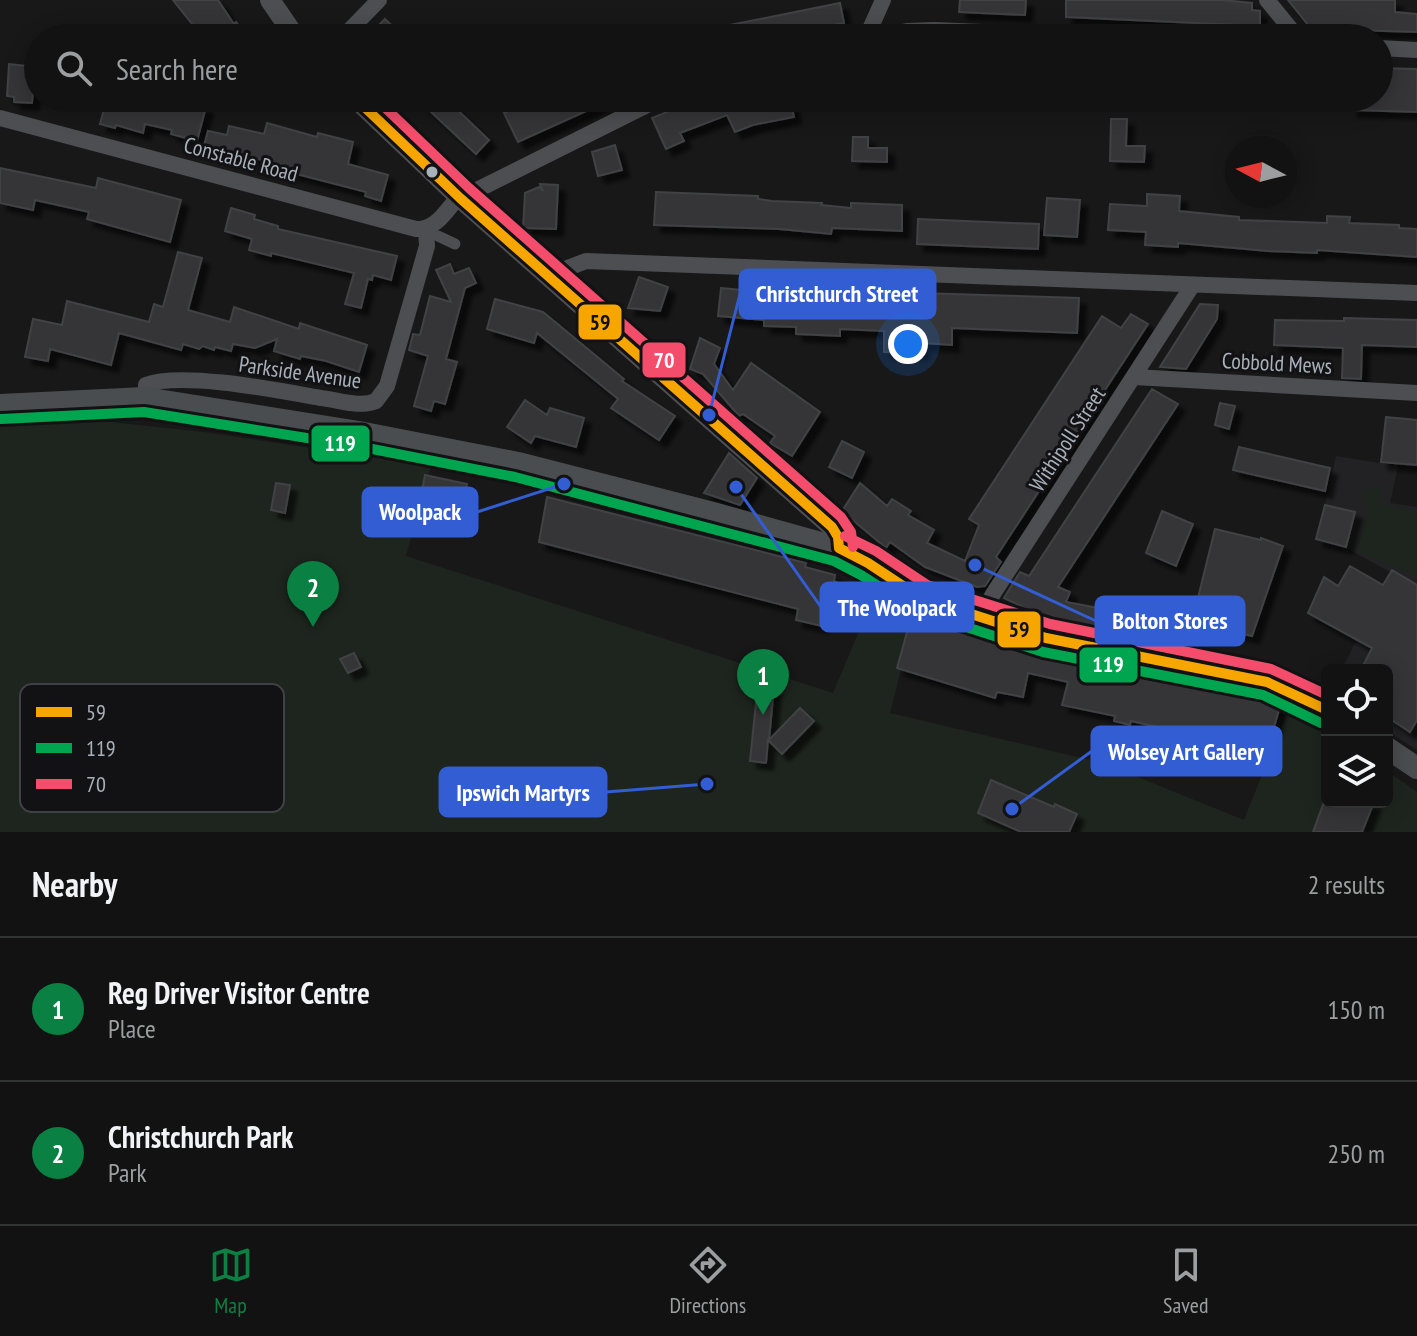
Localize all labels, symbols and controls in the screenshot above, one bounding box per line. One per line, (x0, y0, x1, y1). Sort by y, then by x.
search box (24, 24, 1393, 112)
icon: search (52, 46, 96, 90)
text: Search here (116, 49, 238, 88)
street label: Constable Road (181, 130, 301, 188)
north arrow (1225, 136, 1297, 208)
unlabelled marker (424, 164, 440, 180)
callout: Christchurch Street (740, 270, 935, 318)
text: Christchurch Street (756, 278, 918, 309)
line badge: 59 (577, 303, 623, 341)
text: 59 (589, 308, 611, 336)
your location (888, 324, 928, 364)
line badge: 70 (641, 341, 687, 379)
text: 70 (653, 346, 675, 374)
street label: Cobbold Mews (1221, 346, 1333, 380)
street label: Parkside Avenue (237, 350, 363, 394)
street label: Withipoll Street (1023, 381, 1111, 497)
line badge: 119 (310, 424, 371, 463)
text: 119 (324, 429, 356, 457)
callout: Woolpack (363, 488, 477, 536)
text: Woolpack (378, 496, 461, 527)
pin: 2 (287, 561, 339, 627)
callout: The Woolpack (821, 583, 973, 631)
text: The Woolpack (837, 592, 957, 623)
callout: Bolton Stores (1096, 597, 1244, 645)
text: Bolton Stores (1112, 605, 1228, 636)
line badge: 59 (996, 610, 1042, 649)
text: 59 (1008, 615, 1030, 643)
line badge: 119 (1078, 646, 1139, 684)
pin: 1 (737, 649, 789, 715)
text: 119 (1092, 650, 1124, 678)
map controls (1321, 664, 1393, 808)
button: locate (1321, 664, 1393, 736)
legend (20, 684, 284, 812)
text: 59 (86, 698, 106, 726)
callout: Wolsey Art Gallery (1092, 727, 1281, 775)
text: 119 (86, 734, 116, 762)
text: Wolsey Art Gallery (1107, 736, 1264, 767)
button: layers (1321, 736, 1393, 808)
callout: Ipswich Martyrs (440, 768, 606, 816)
text: 70 (86, 770, 106, 798)
text: Ipswich Martyrs (456, 777, 590, 808)
text: Nearby (32, 862, 117, 906)
text: 2 results (1308, 868, 1385, 901)
text: Reg Driver Visitor Centre (108, 973, 370, 1012)
text: 1 (52, 993, 64, 1026)
text: 150 m (1327, 993, 1385, 1026)
text: Place (108, 1012, 156, 1045)
text: Christchurch Park (108, 1117, 293, 1156)
text: 2 (52, 1137, 64, 1170)
text: 250 m (1327, 1137, 1385, 1170)
text: Park (108, 1156, 147, 1189)
tab: Map (209, 1243, 253, 1319)
tab: Directions (670, 1243, 746, 1319)
tab: Saved (1163, 1243, 1208, 1319)

